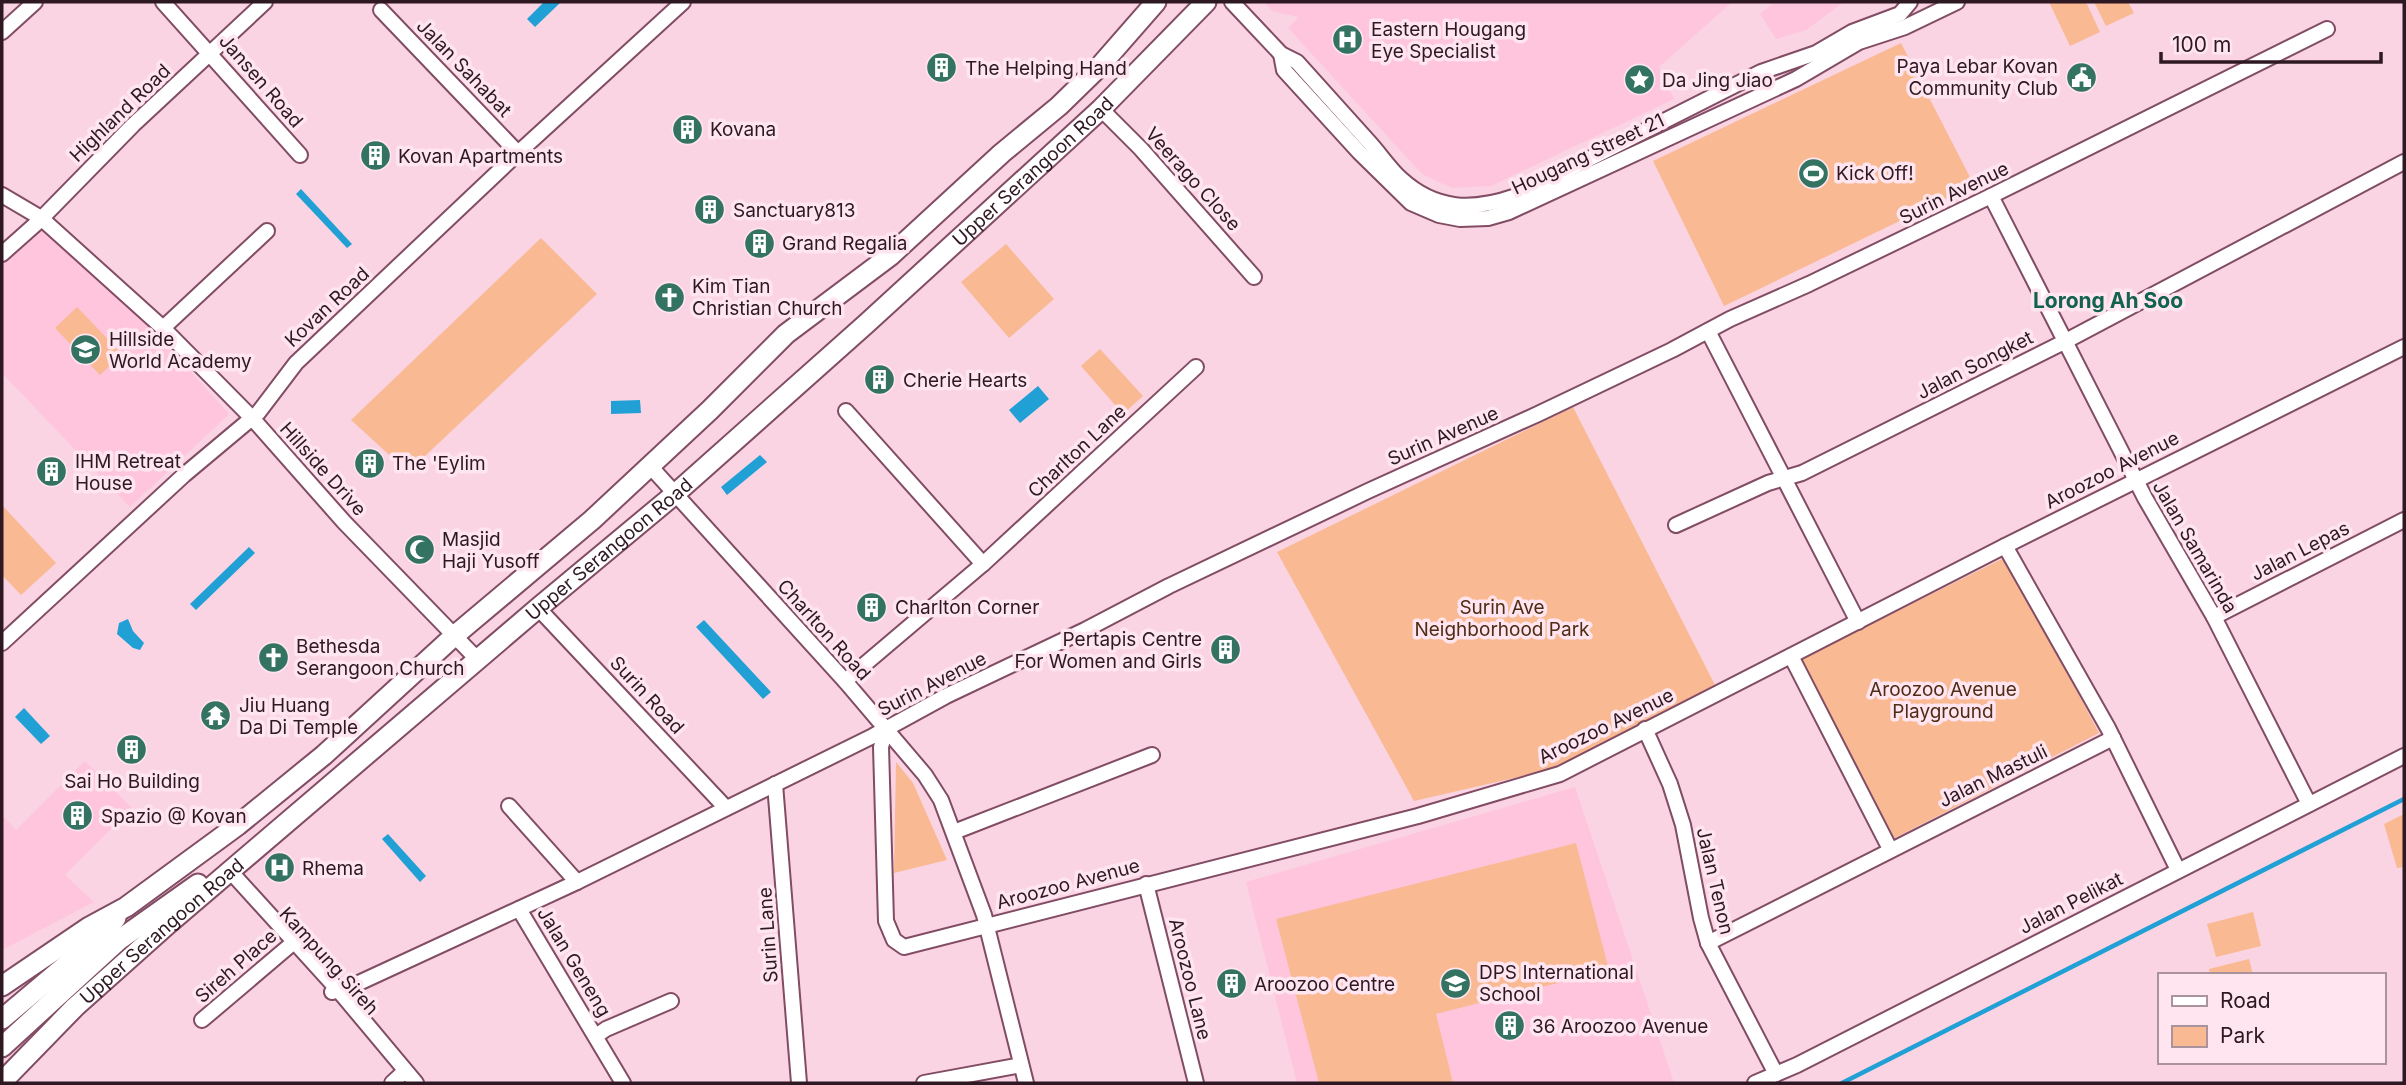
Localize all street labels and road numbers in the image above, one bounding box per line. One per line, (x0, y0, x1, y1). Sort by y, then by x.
street label: Jalan Sahabat (412, 14, 516, 122)
street label: Jansen Road (214, 30, 308, 132)
street label: Highland Road (65, 59, 175, 167)
street label: Upper Serangoon Road (948, 92, 1118, 251)
street label: Hougang Street 21 (1508, 109, 1668, 199)
street label: Veerago Close (1140, 122, 1246, 236)
street label: Surin Avenue (1896, 157, 2012, 229)
street label: Kovan Road (280, 262, 374, 352)
street label: Jalan Songket (1913, 326, 2037, 404)
street label: Charlton Lane (1023, 400, 1131, 502)
street label: Surin Avenue (1384, 401, 1502, 471)
street label: Hillside Drive (275, 418, 371, 520)
street label: Aroozoo Avenue (2041, 426, 2183, 514)
street label: Upper Serangoon Road (521, 473, 697, 625)
street label: Jalan Samarinda (2148, 477, 2242, 617)
street label: Jalan Lepas (2247, 516, 2353, 586)
street label: Charlton Road (773, 575, 875, 685)
street label: Surin Avenue (874, 647, 990, 721)
street label: Surin Road (605, 651, 689, 739)
street label: Aroozoo Avenue (1535, 683, 1677, 769)
street label: Jalan Mastuli (1935, 740, 2051, 812)
street label: Jalan Tenon (1692, 825, 1738, 937)
street label: Upper Serangoon Road (75, 853, 248, 1009)
street label: Aroozoo Avenue (994, 854, 1142, 914)
street label: Jalan Pelikat (2015, 867, 2127, 939)
street label: Surin Lane (753, 886, 783, 984)
street label: Kampung Sireh (275, 902, 383, 1020)
street label: Jalan Geneng (532, 903, 616, 1021)
street label: Aroozoo Lane (1164, 916, 1216, 1042)
street label: Sireh Place (190, 924, 282, 1008)

